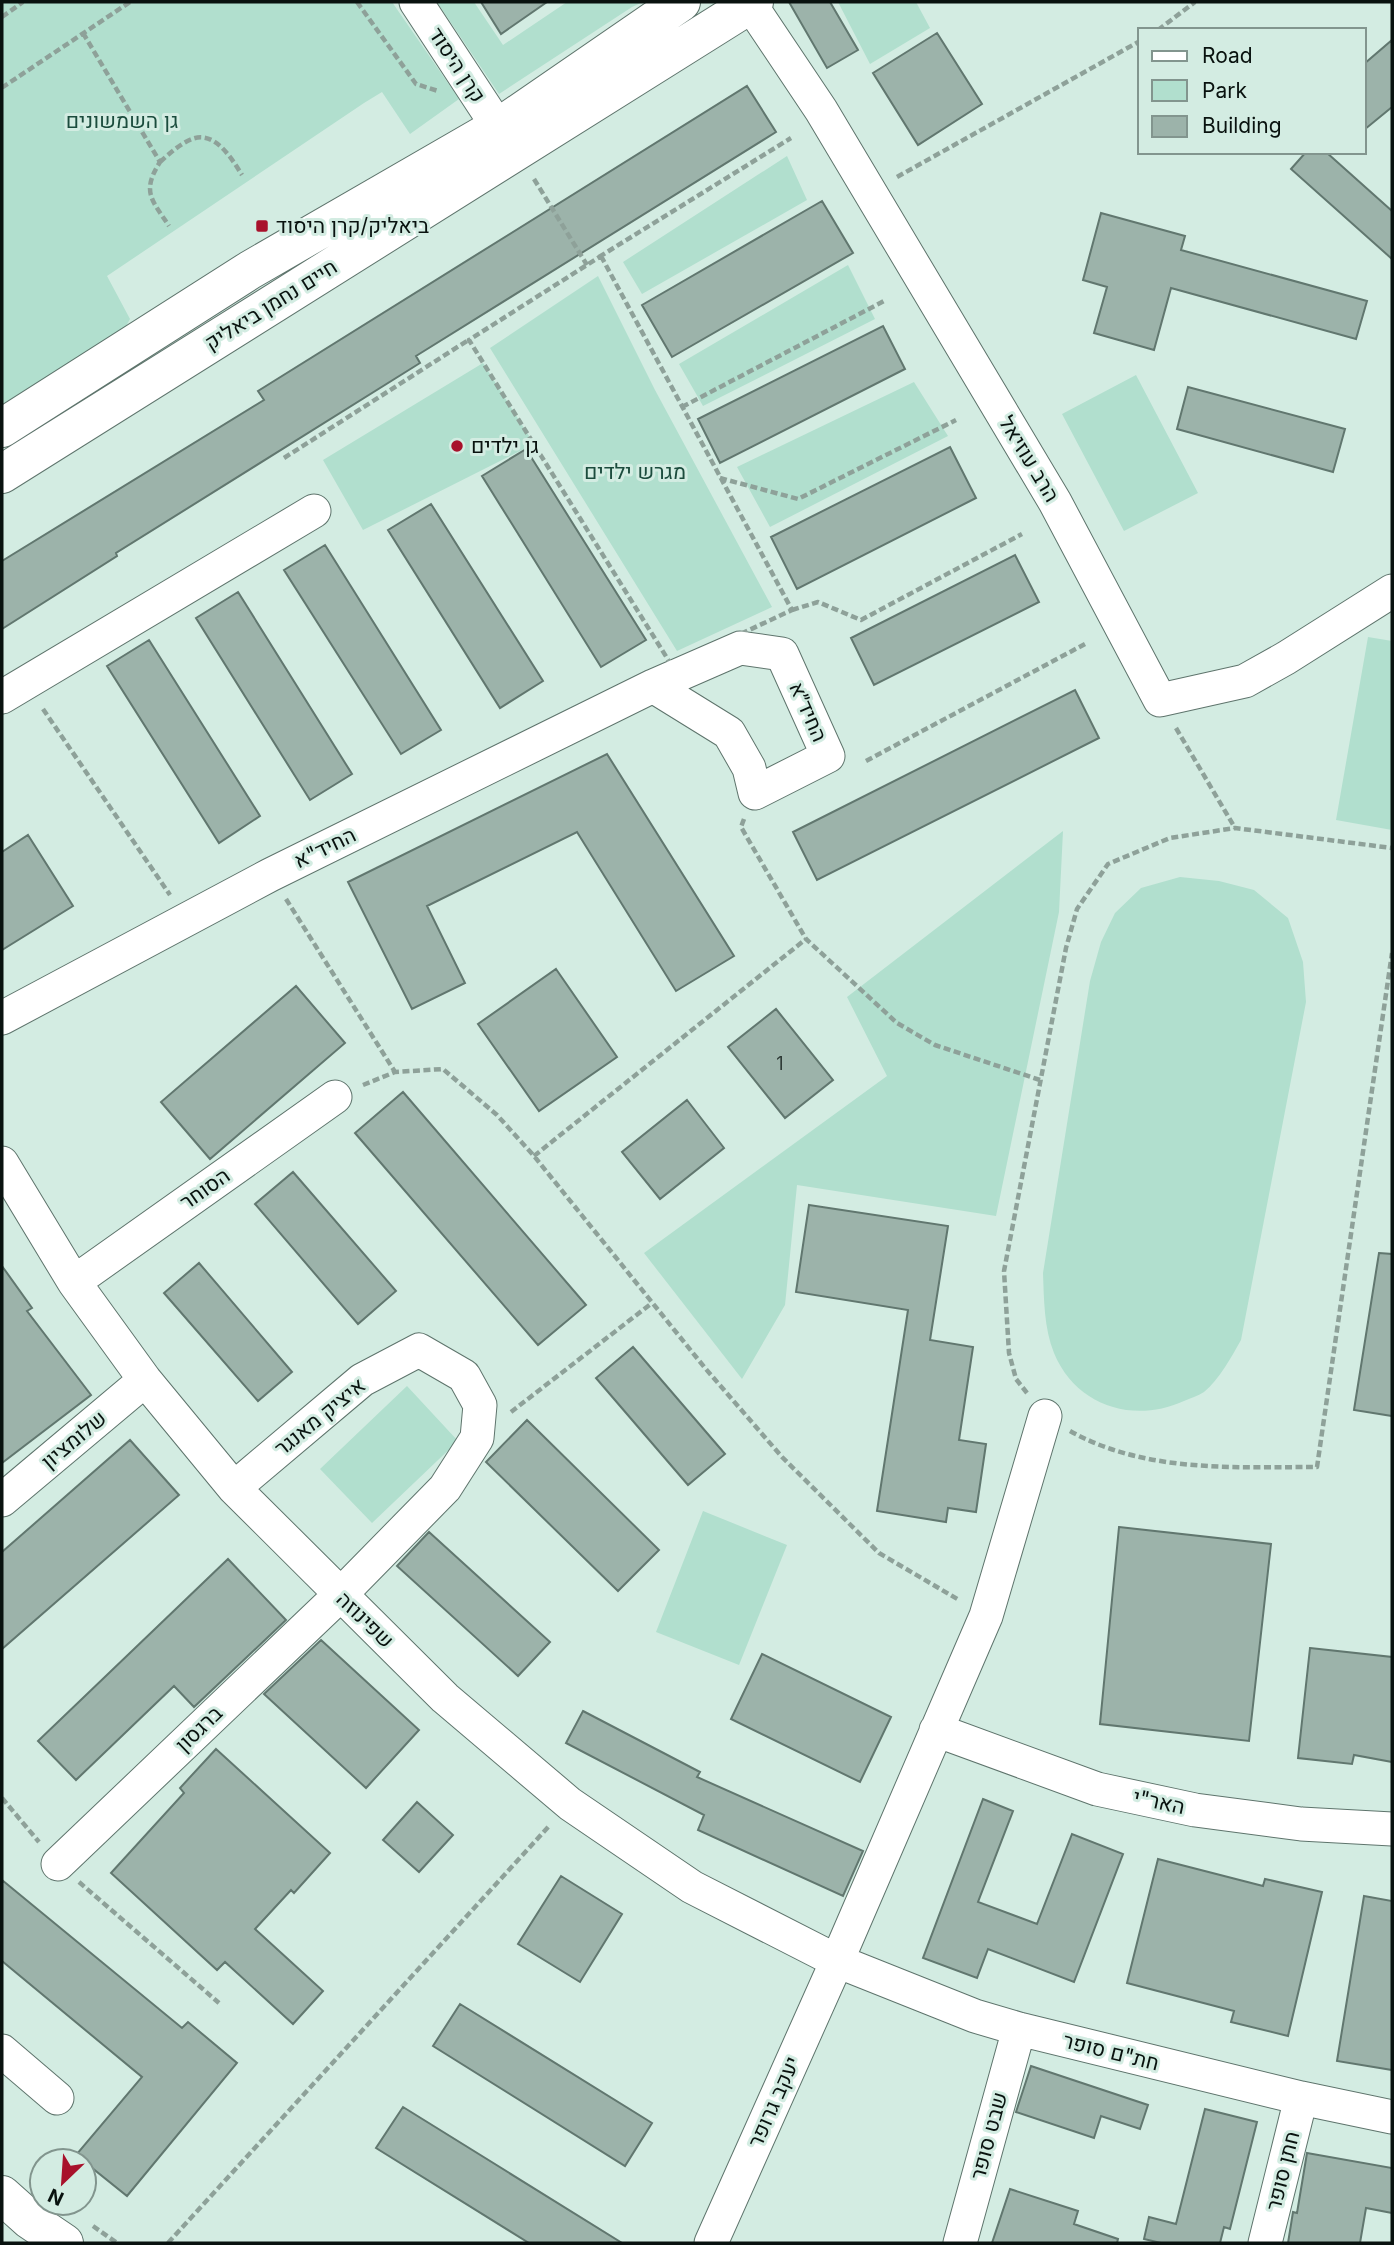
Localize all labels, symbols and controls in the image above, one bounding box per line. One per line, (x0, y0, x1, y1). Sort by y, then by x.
street label: קרן היסוד (424, 22, 491, 107)
legend (1138, 28, 1366, 154)
text: Road (1202, 43, 1253, 68)
text: Park (1202, 78, 1247, 103)
park label: גן השמשונים (66, 108, 178, 133)
text: Building (1202, 113, 1282, 138)
place label: ביאליק/קרן היסוד (276, 213, 429, 238)
marker: ביאליק/קרן היסוד (254, 218, 270, 234)
street label: חיים נחמן ביאליק (200, 254, 342, 355)
street label: הרב עוזיאל (994, 411, 1065, 506)
place label: גן ילדים (471, 433, 539, 458)
marker: גן ילדים (449, 438, 465, 454)
park label: מגרש ילדים (584, 459, 686, 484)
street label: החיד״א (784, 678, 833, 746)
street label: החיד"א (290, 822, 360, 873)
house number: 1 (776, 1053, 784, 1074)
street label: הסוחר (175, 1163, 234, 1215)
street label: איציק מאנגר (269, 1372, 370, 1461)
street label: שלומציון (36, 1405, 111, 1474)
street label: שפינוזה (332, 1586, 399, 1653)
street label: ברגסון (170, 1701, 227, 1757)
street label: האר"י (1131, 1784, 1187, 1819)
street label: חת"ם סופר (1061, 2028, 1162, 2075)
street label: יעקב גרופר (742, 2053, 805, 2151)
street label: שבט סופר (965, 2089, 1012, 2182)
street label: חתן סופר (1261, 2129, 1304, 2213)
north arrow (28, 2147, 98, 2217)
text: N (45, 2183, 67, 2210)

